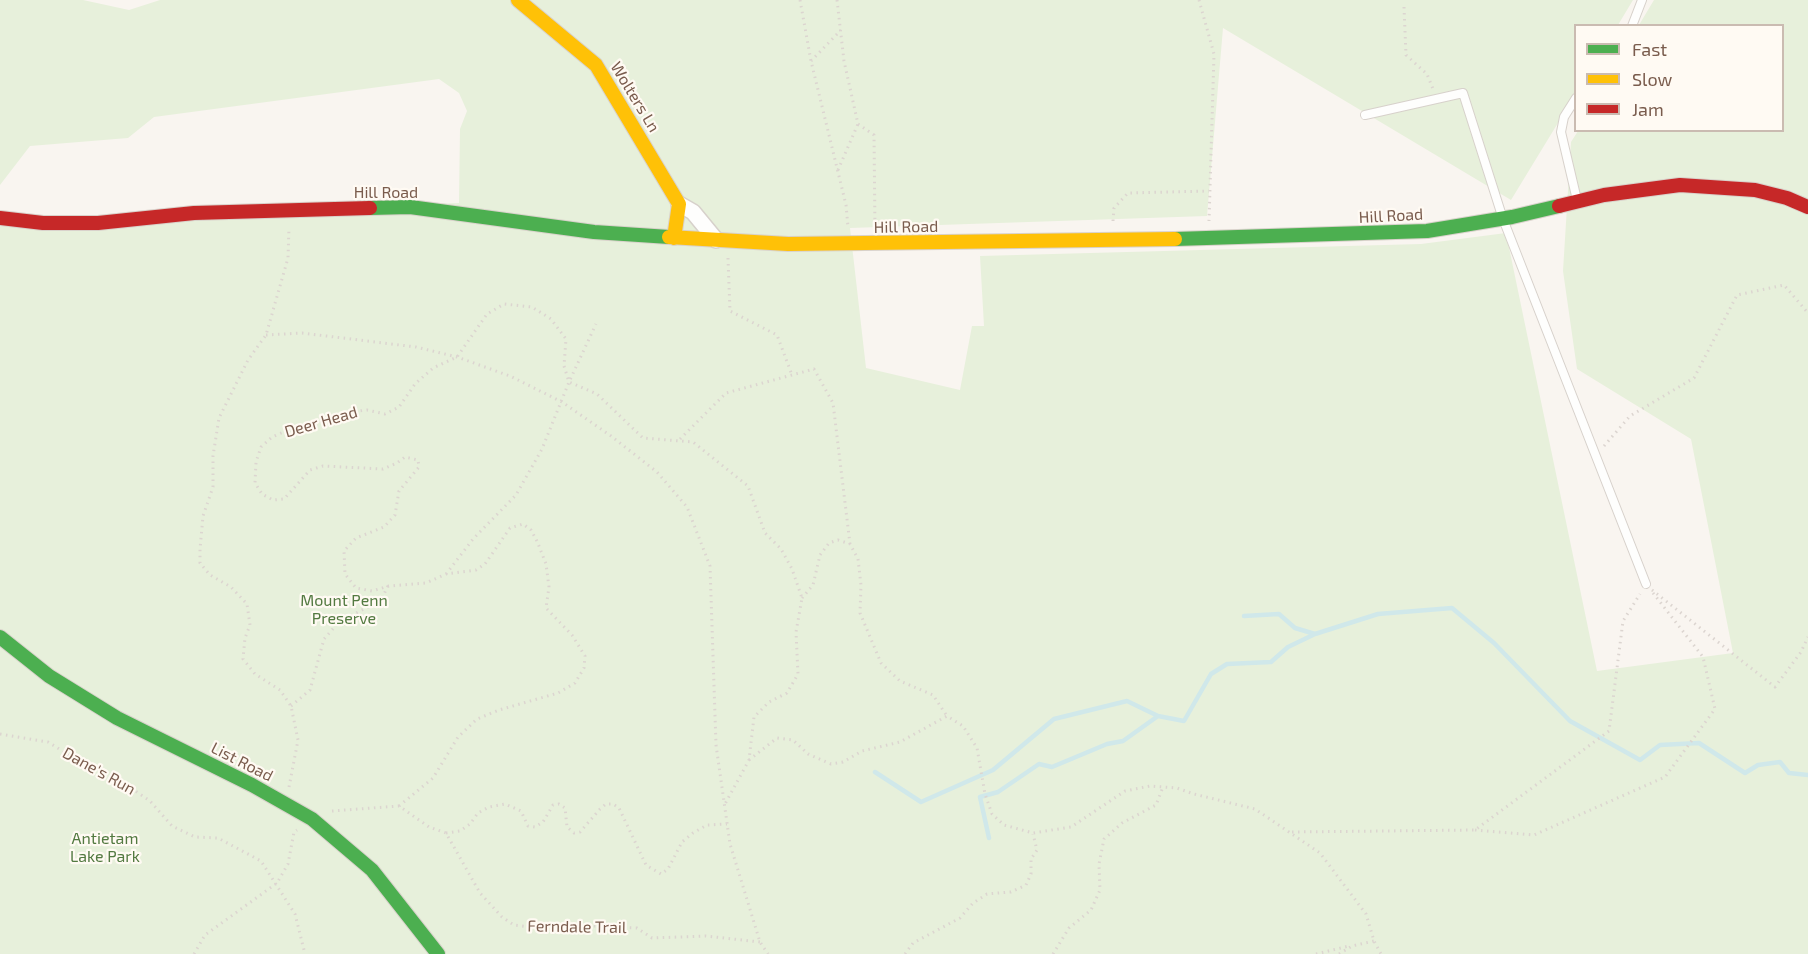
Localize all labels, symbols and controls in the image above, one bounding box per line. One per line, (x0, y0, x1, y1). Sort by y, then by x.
legend (1574, 24, 1784, 132)
text: Fast (1632, 38, 1667, 60)
street label: Wolters Ln (606, 58, 664, 136)
text: Slow (1632, 68, 1672, 90)
text: Jam (1632, 98, 1664, 120)
street label: Hill Road (354, 183, 418, 203)
street label: Hill Road (1358, 205, 1424, 227)
street label: Hill Road (874, 217, 938, 237)
street label: Deer Head (282, 402, 360, 442)
park label: Mount Penn Preserve (300, 591, 388, 629)
street label: List Road (208, 738, 276, 786)
street label: Dane's Run (59, 743, 139, 799)
park label: Antietam Lake Park (70, 829, 140, 867)
street label: Ferndale Trail (527, 917, 627, 937)

